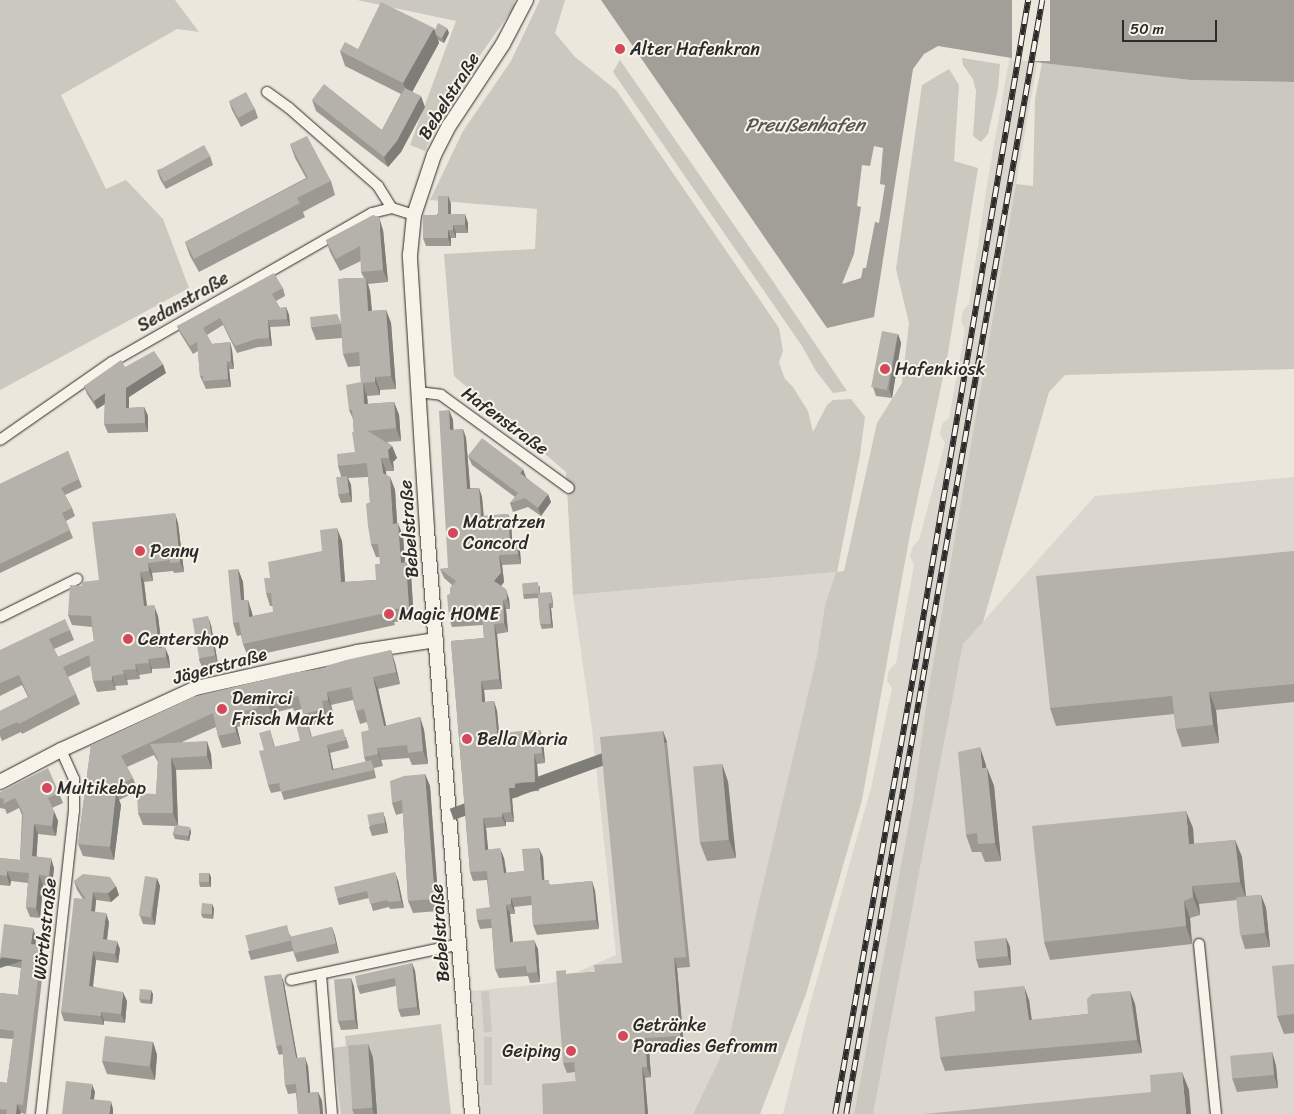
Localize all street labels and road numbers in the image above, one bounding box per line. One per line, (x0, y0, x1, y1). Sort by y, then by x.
street label: Bebelstraße (414, 49, 484, 143)
street label: Sedanstraße (133, 267, 233, 337)
street label: Hafenstraße (457, 382, 553, 460)
street label: Bebelstraße (395, 479, 423, 579)
street label: Jägerstraße (171, 643, 269, 689)
street label: Wörthstraße (29, 877, 61, 981)
street label: Bebelstraße (426, 883, 454, 983)

